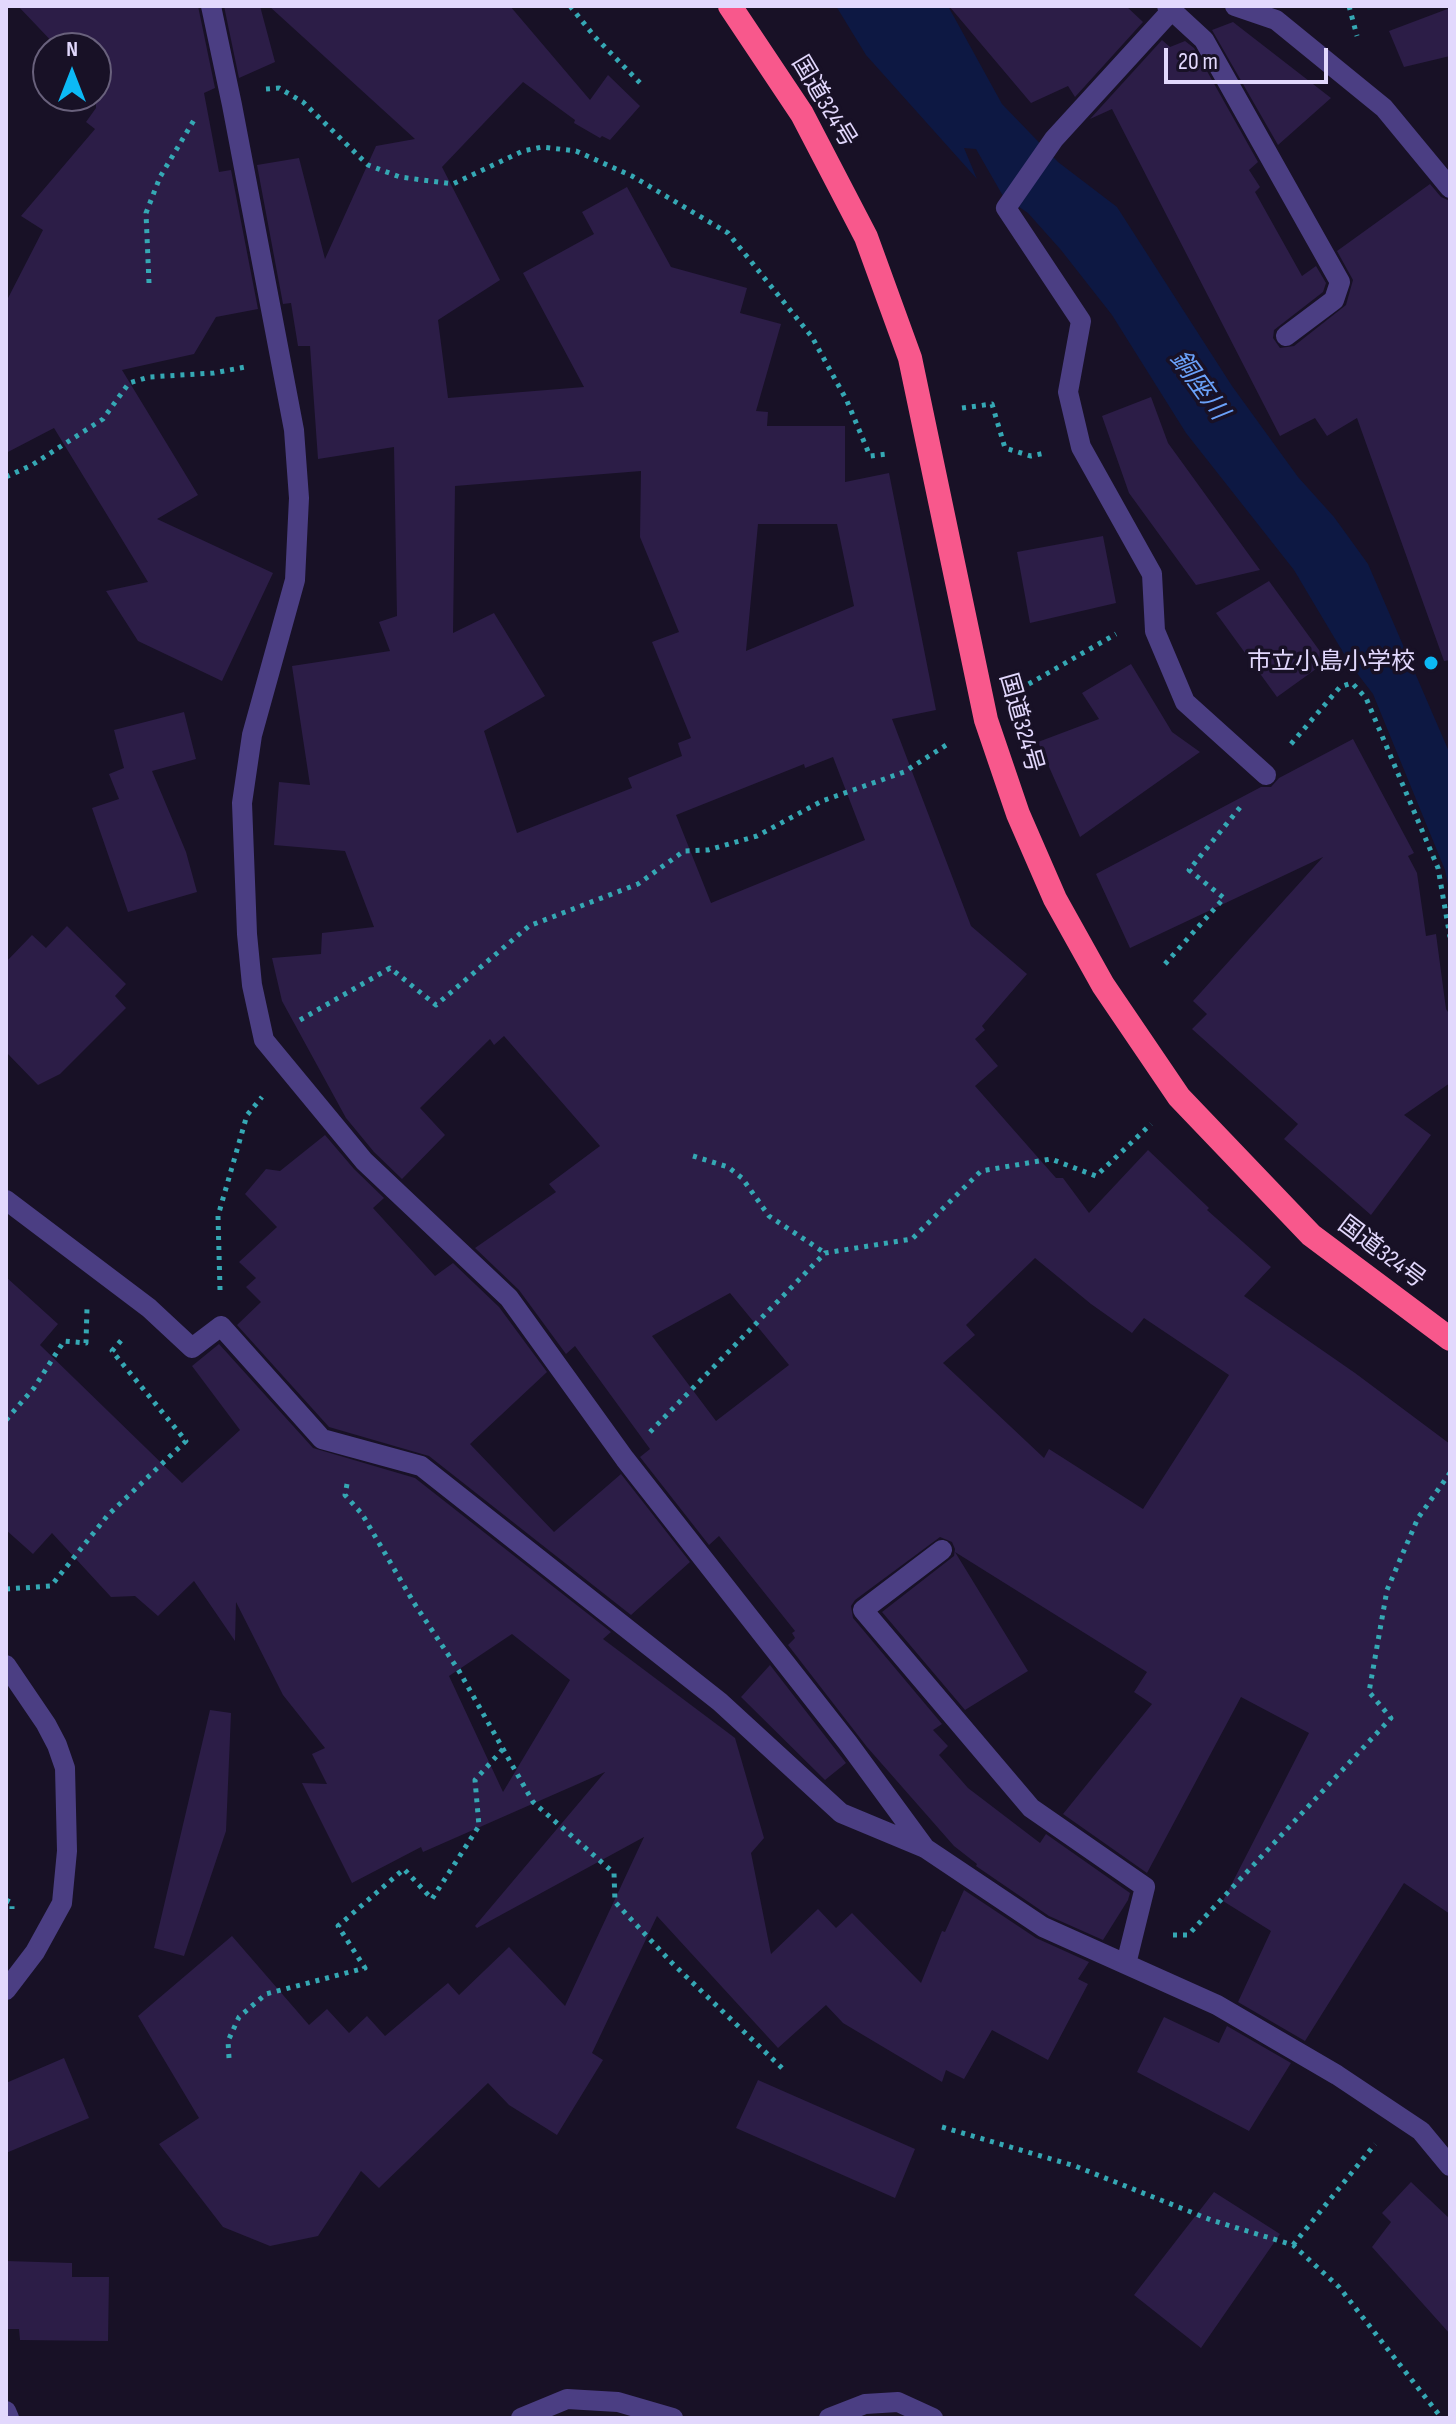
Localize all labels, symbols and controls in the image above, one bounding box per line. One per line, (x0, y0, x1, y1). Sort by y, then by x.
north arrow (32, 32, 112, 112)
scale bar (1168, 32, 1332, 82)
text: N (66, 36, 78, 63)
text: 20 m (1178, 47, 1218, 76)
street label: 国道324号 (784, 51, 862, 153)
water label: 銅座川 (1162, 345, 1234, 427)
place label: 市立小島小学校 (1247, 649, 1415, 677)
marker: 市立小島小学校 (1422, 654, 1440, 672)
street label: 国道324号 (992, 670, 1048, 776)
street label: 国道324号 (1332, 1211, 1430, 1295)

